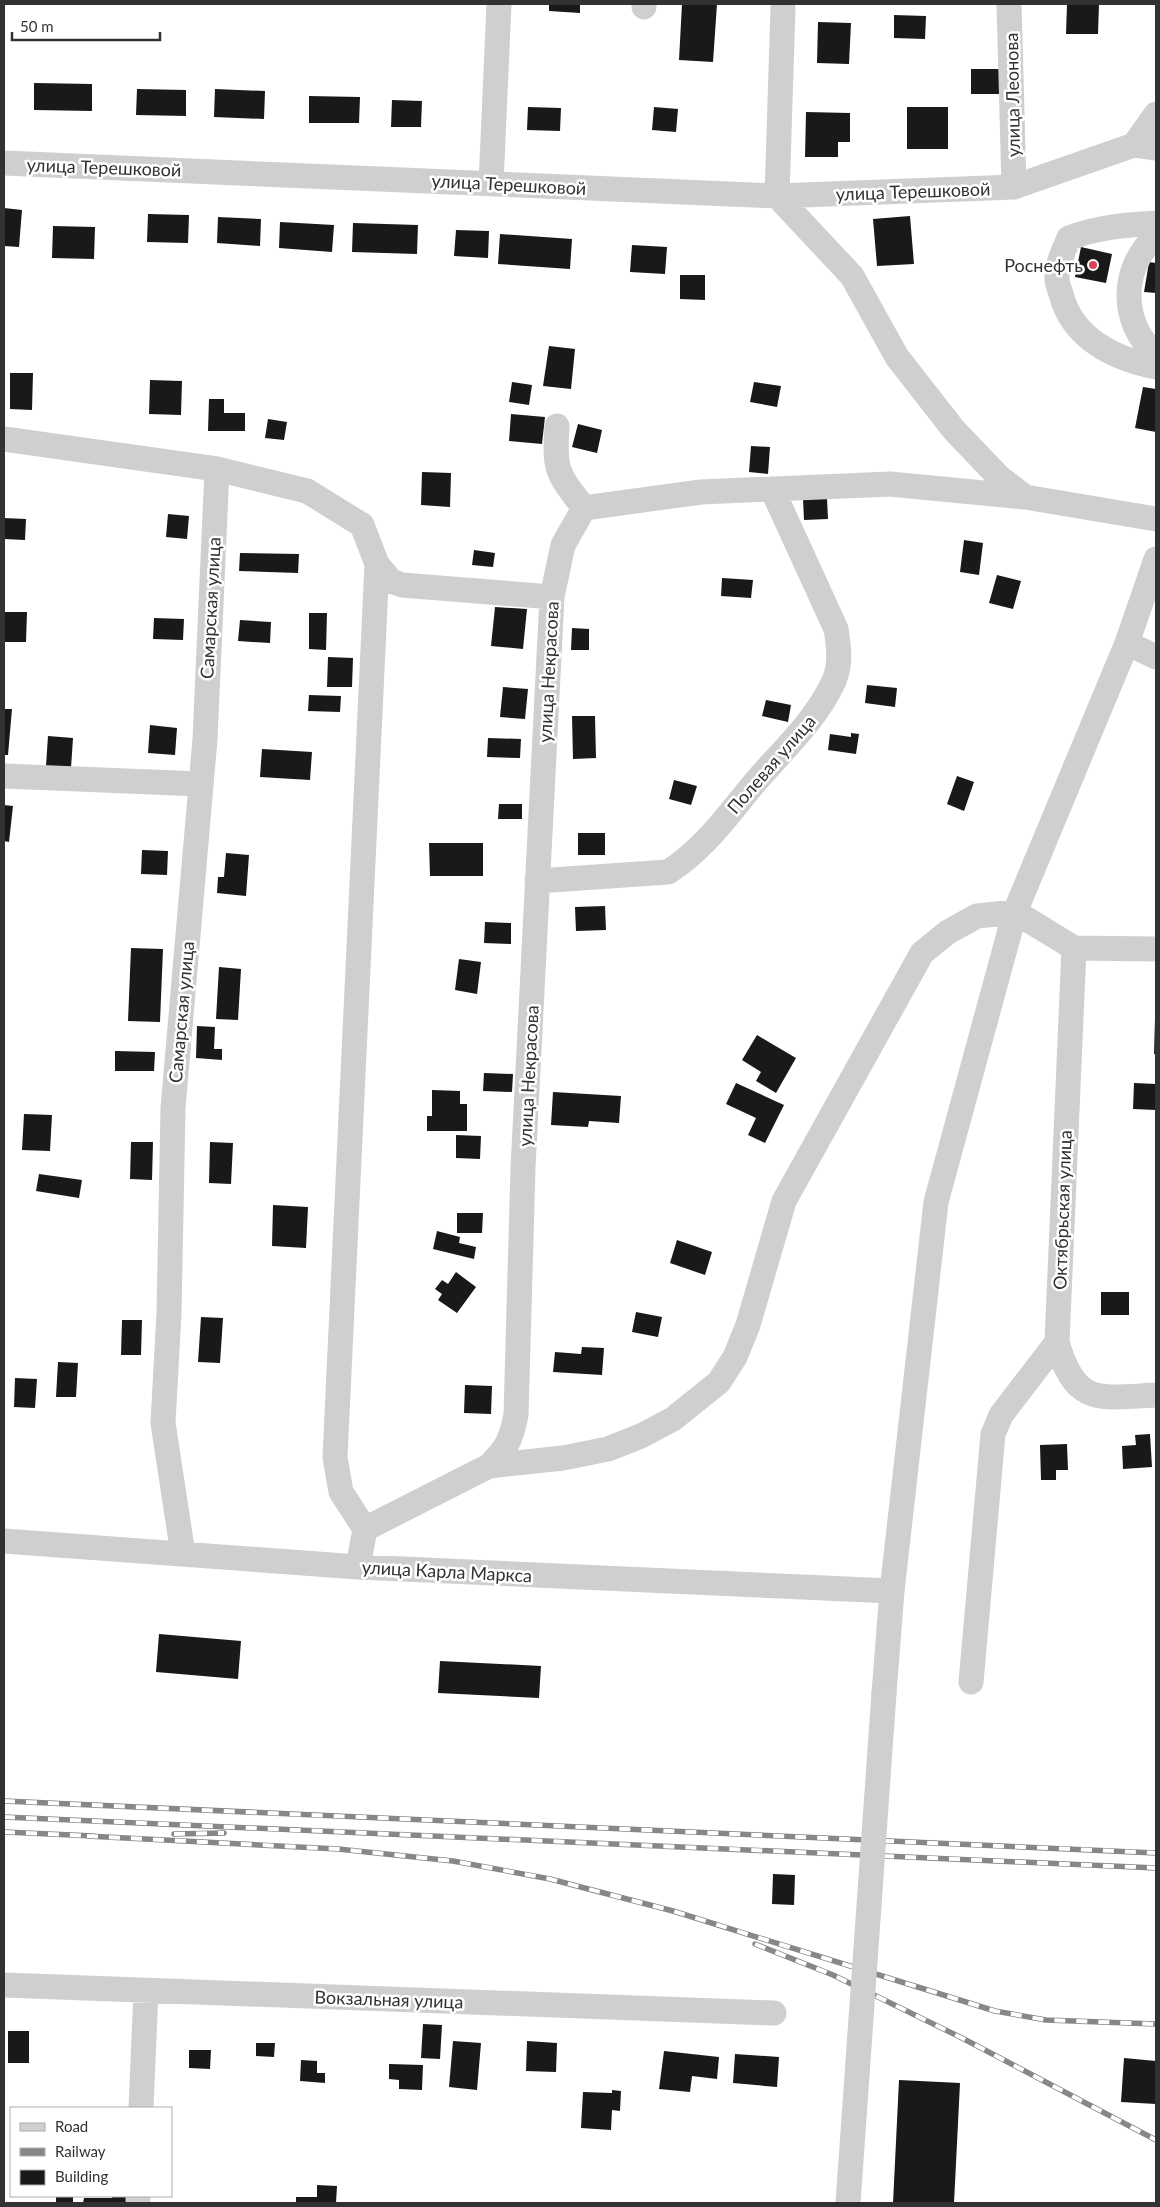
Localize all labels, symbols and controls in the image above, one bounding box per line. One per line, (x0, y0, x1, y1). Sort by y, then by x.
scale bar (12, 10, 160, 42)
text: 50 m (20, 17, 54, 35)
street label: улица Леонова (1000, 33, 1024, 157)
street label: улица Терешковой (26, 153, 182, 181)
street label: улица Терешковой (431, 169, 587, 199)
street label: улица Терешковой (835, 177, 991, 205)
place label: Роснефть (1004, 254, 1083, 276)
marker: Роснефть (1087, 259, 1099, 271)
street label: Самарская улица (195, 536, 225, 680)
street label: улица Некрасова (533, 601, 563, 743)
street label: Полевая улица (722, 710, 820, 818)
street label: Самарская улица (164, 940, 198, 1084)
street label: улица Некрасова (513, 1005, 543, 1147)
street label: Октябрьская улица (1048, 1130, 1076, 1290)
street label: улица Карла Маркса (361, 1556, 533, 1586)
street label: Вокзальная улица (314, 1985, 464, 2013)
legend (10, 2107, 172, 2197)
text: Road (55, 2117, 88, 2135)
text: Railway (55, 2142, 106, 2160)
text: Building (55, 2167, 108, 2185)

